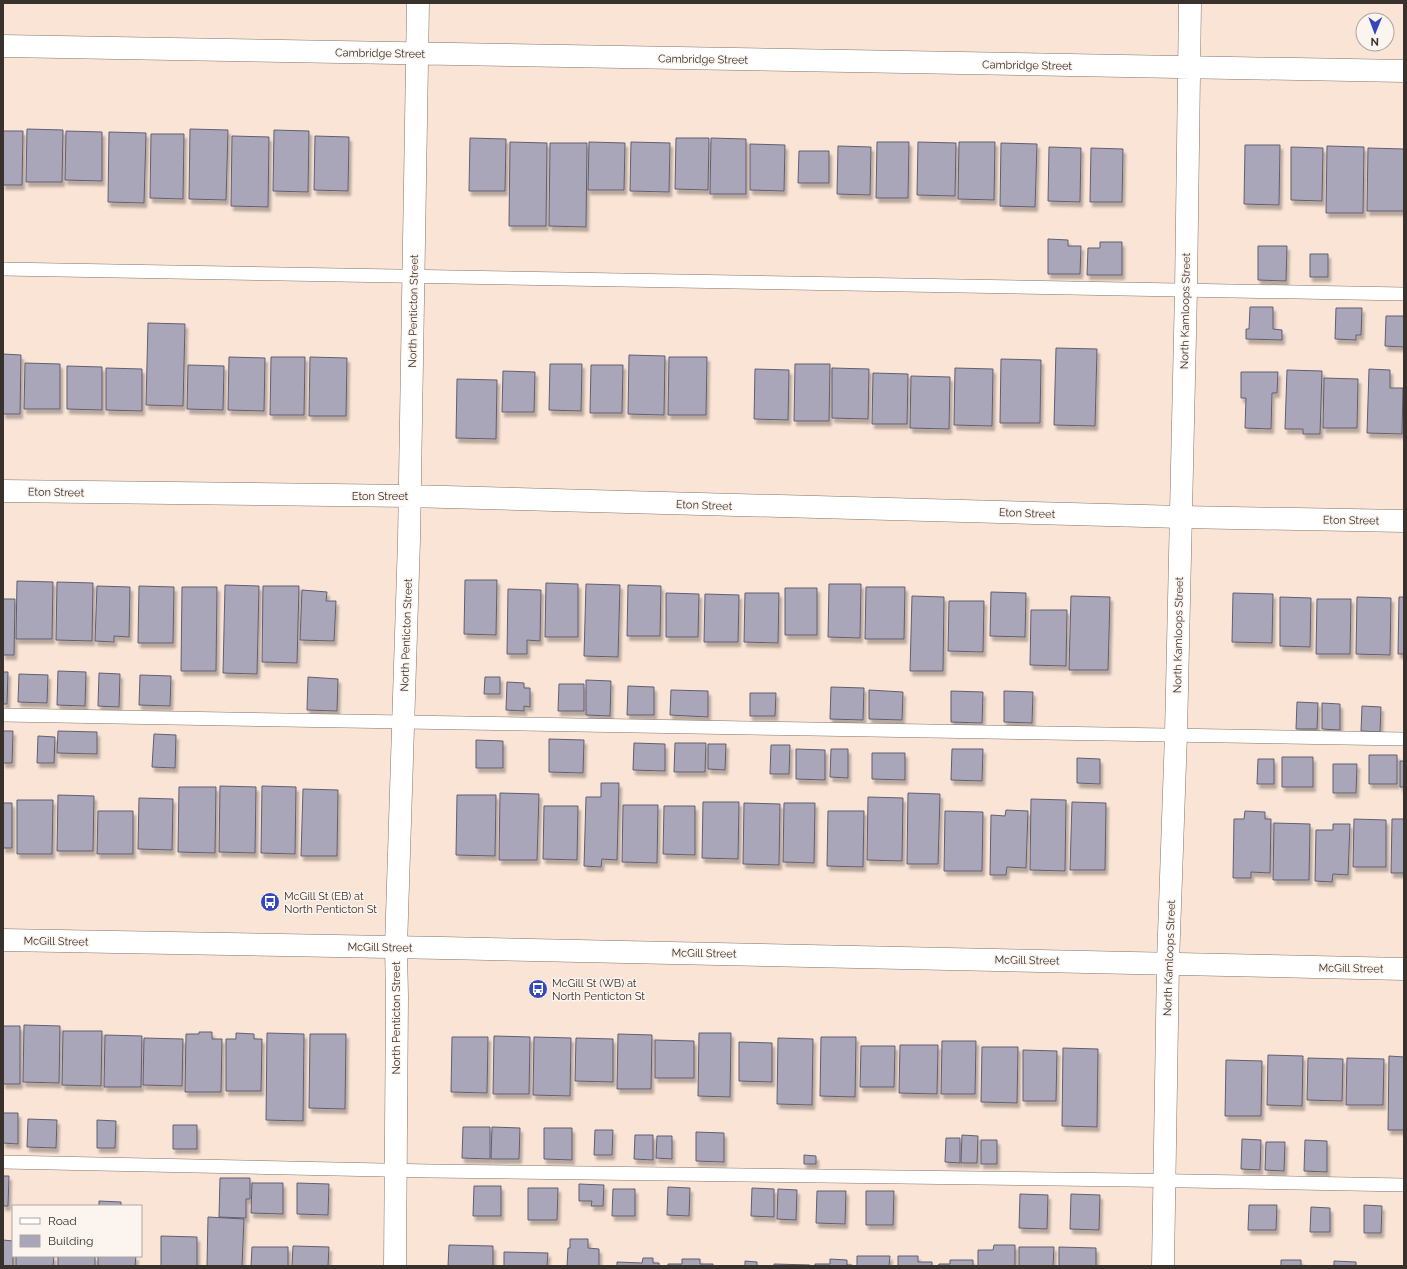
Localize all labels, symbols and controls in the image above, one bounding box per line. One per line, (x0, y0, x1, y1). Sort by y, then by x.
north arrow (1355, 12, 1395, 52)
text: N (1371, 35, 1379, 48)
street label: Cambridge Street (335, 46, 425, 61)
street label: Cambridge Street (658, 52, 748, 67)
street label: Cambridge Street (982, 58, 1072, 73)
street label: North Kamloops Street (1178, 252, 1193, 369)
street label: North Penticton Street (406, 254, 421, 368)
street label: Eton Street (28, 486, 85, 499)
street label: Eton Street (352, 490, 409, 503)
street label: Eton Street (676, 498, 733, 513)
street label: Eton Street (999, 506, 1056, 521)
street label: Eton Street (1323, 514, 1380, 527)
street label: North Kamloops Street (1171, 576, 1186, 693)
street label: North Penticton Street (398, 578, 415, 692)
place label: McGill St (EB) at North Penticton St (284, 890, 377, 916)
bus stop icon: McGill St (EB) at North Penticton St (259, 891, 281, 913)
street label: North Kamloops Street (1161, 899, 1178, 1016)
street label: McGill Street (23, 934, 89, 949)
street label: McGill Street (347, 940, 413, 955)
street label: McGill Street (671, 946, 737, 961)
street label: McGill Street (994, 953, 1060, 968)
street label: North Penticton Street (390, 961, 403, 1075)
street label: McGill Street (1318, 961, 1384, 976)
place label: McGill St (WB) at North Penticton St (552, 977, 645, 1003)
bus stop icon: McGill St (WB) at North Penticton St (527, 978, 549, 1000)
legend (12, 1205, 142, 1257)
text: Road (48, 1214, 77, 1228)
text: Building (48, 1234, 94, 1248)

